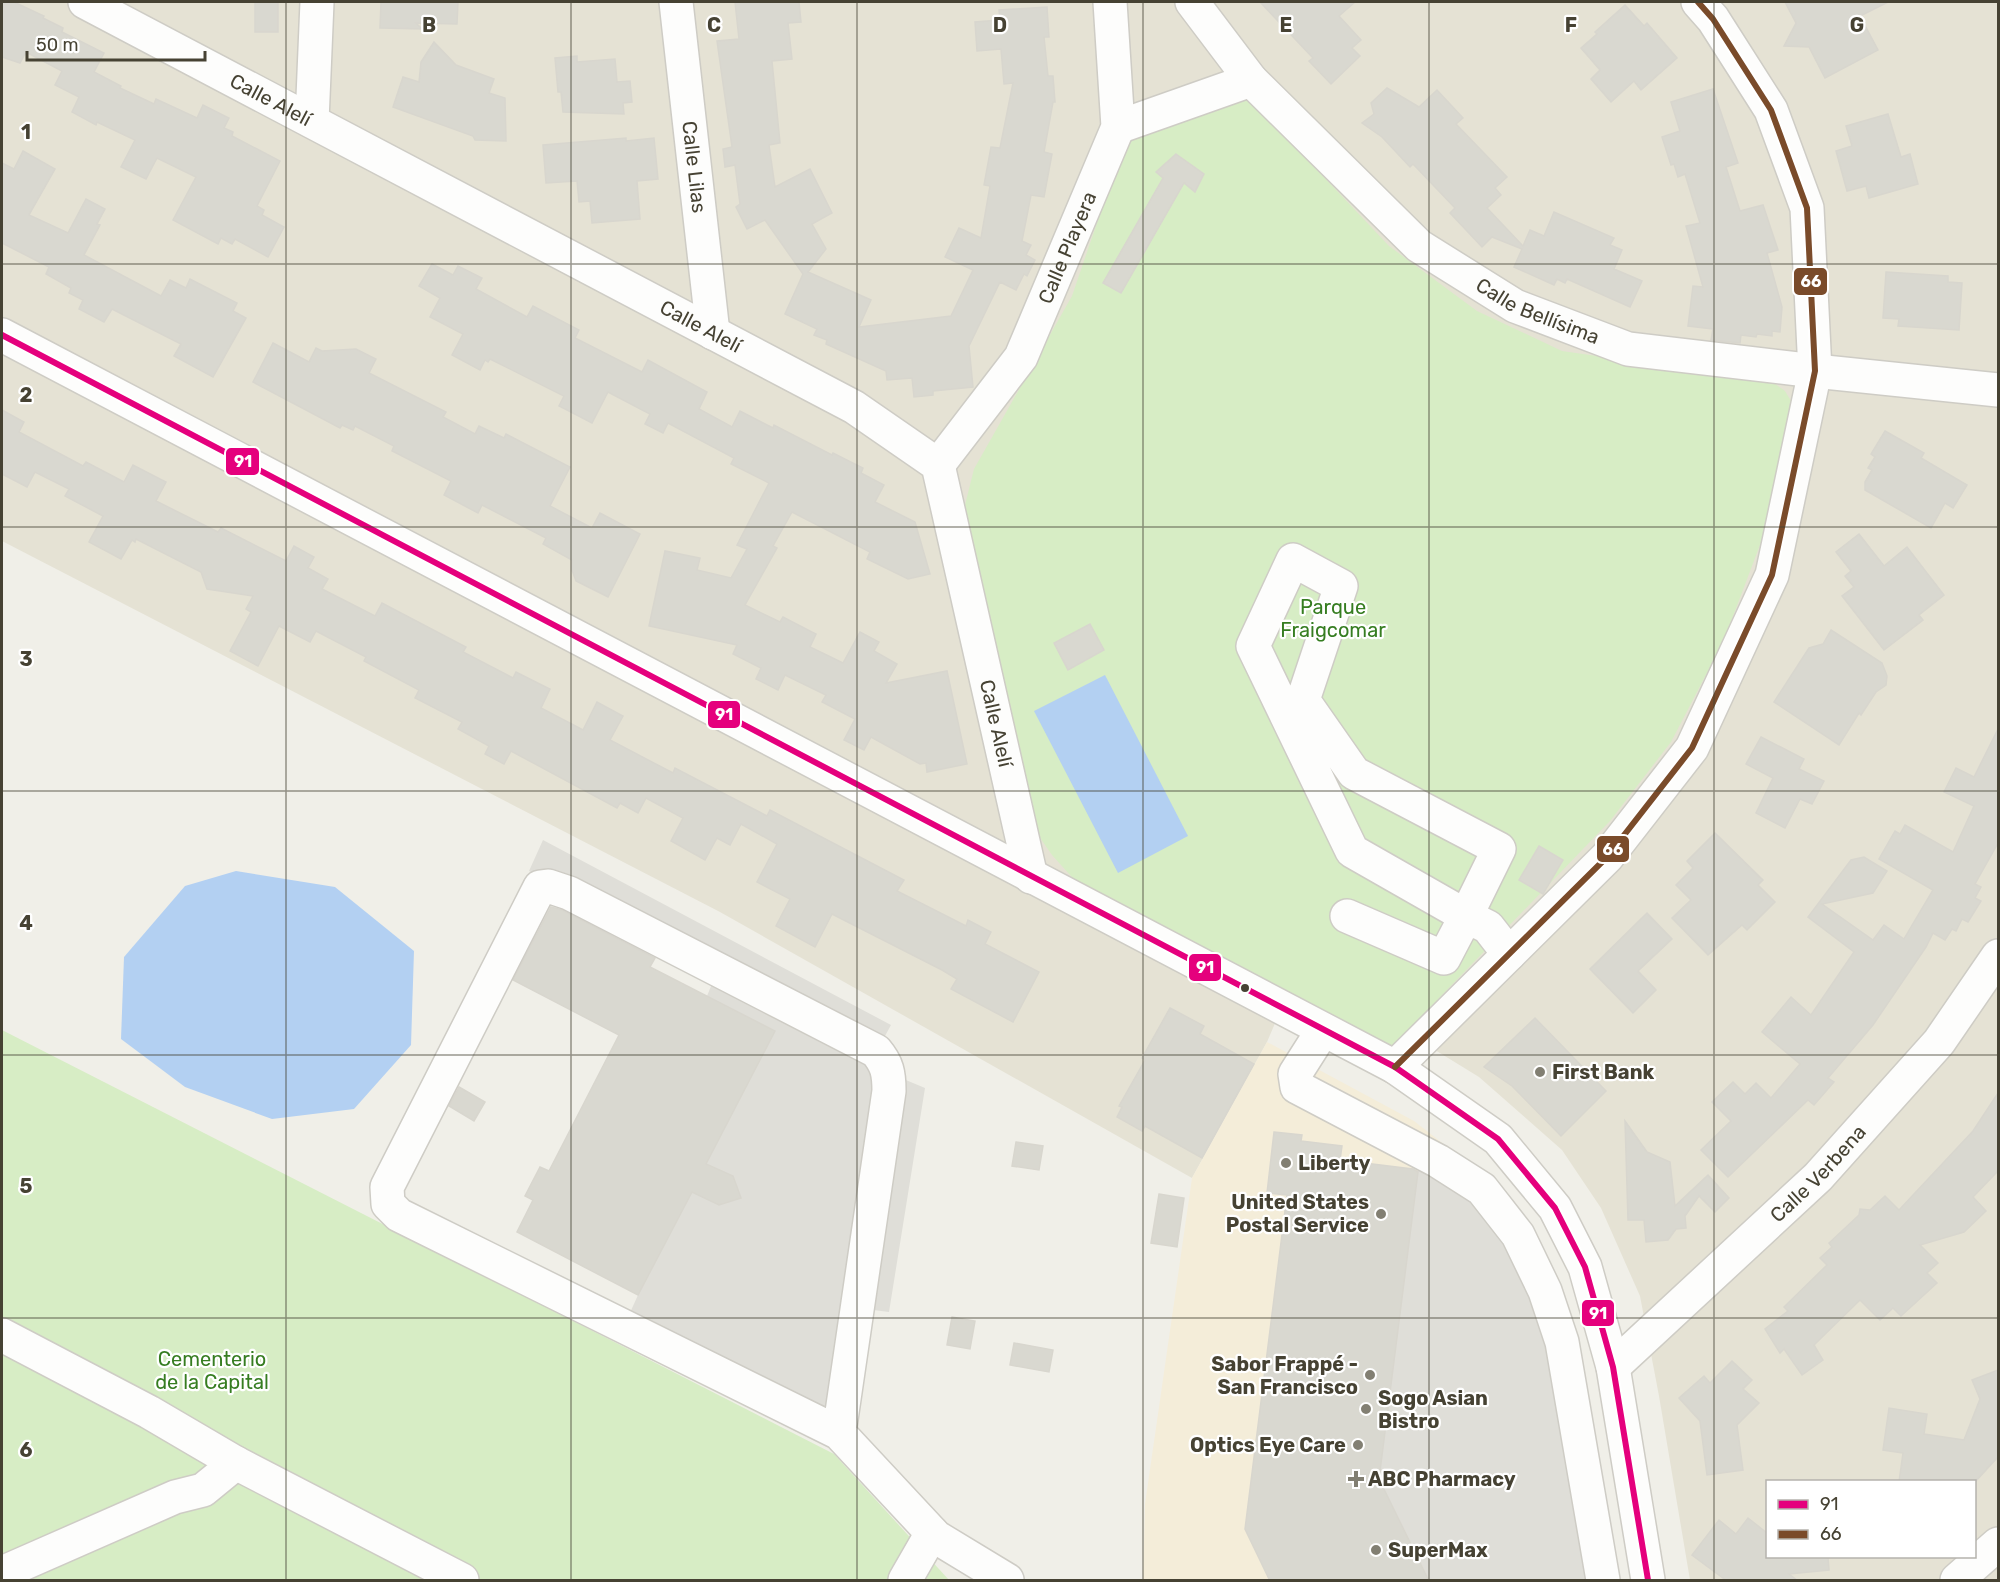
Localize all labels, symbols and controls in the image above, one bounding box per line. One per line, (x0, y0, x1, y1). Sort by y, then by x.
text: B (422, 13, 436, 37)
text: C (707, 13, 721, 37)
text: D (993, 13, 1007, 37)
text: E (1280, 13, 1292, 37)
text: F (1565, 13, 1577, 37)
text: G (1850, 13, 1864, 37)
scale bar (27, 24, 206, 62)
text: 50 m (36, 34, 79, 56)
street label: Calle Alelí (226, 69, 317, 132)
text: 1 (21, 120, 31, 144)
street label: Calle Lilas (677, 120, 712, 214)
street label: Calle Playera (1033, 188, 1101, 307)
line badge: 66 (1793, 267, 1828, 296)
text: 66 (1801, 272, 1821, 291)
street label: Calle Bellísima (1471, 273, 1603, 349)
street label: Calle Alelí (656, 295, 747, 358)
text: 2 (20, 383, 33, 407)
line badge: 91 (225, 447, 260, 476)
text: 91 (234, 452, 252, 471)
park label: Parque Fraigcomar (1280, 595, 1386, 642)
text: 3 (19, 647, 33, 671)
street label: Calle Alelí (975, 677, 1018, 770)
line badge: 91 (707, 700, 741, 729)
text: 91 (715, 705, 733, 724)
line badge: 66 (1596, 835, 1630, 863)
text: 66 (1603, 840, 1623, 859)
text: 4 (19, 911, 33, 935)
line badge: 91 (1188, 953, 1222, 982)
text: 91 (1196, 958, 1214, 977)
unlabelled marker (1239, 982, 1251, 994)
place label: First Bank (1552, 1060, 1655, 1084)
marker: First Bank (1533, 1065, 1547, 1079)
street label: Calle Verbena (1765, 1120, 1871, 1227)
place label: Liberty (1298, 1151, 1371, 1175)
marker: Liberty (1279, 1156, 1293, 1170)
text: 5 (20, 1174, 33, 1198)
place label: United States Postal Service (1226, 1190, 1369, 1237)
marker: United States Postal Service (1374, 1207, 1388, 1221)
line badge: 91 (1581, 1299, 1615, 1327)
text: 91 (1589, 1304, 1607, 1323)
park label: Cementerio de la Capital (155, 1347, 269, 1394)
place label: Sabor Frappé - San Francisco (1211, 1352, 1358, 1399)
marker: Sabor Frappé - San Francisco (1363, 1368, 1377, 1382)
place label: Sogo Asian Bistro (1378, 1386, 1488, 1433)
marker: Sogo Asian Bistro (1359, 1402, 1373, 1416)
place label: Optics Eye Care (1190, 1433, 1346, 1457)
text: 6 (19, 1438, 33, 1462)
marker: Optics Eye Care (1351, 1438, 1365, 1452)
place label: ABC Pharmacy (1368, 1467, 1516, 1491)
marker: ABC Pharmacy (1349, 1472, 1363, 1486)
legend (1766, 1480, 1976, 1558)
text: 91 (1820, 1493, 1838, 1515)
text: 66 (1820, 1523, 1842, 1545)
place label: SuperMax (1388, 1538, 1488, 1562)
marker: SuperMax (1369, 1543, 1383, 1557)

